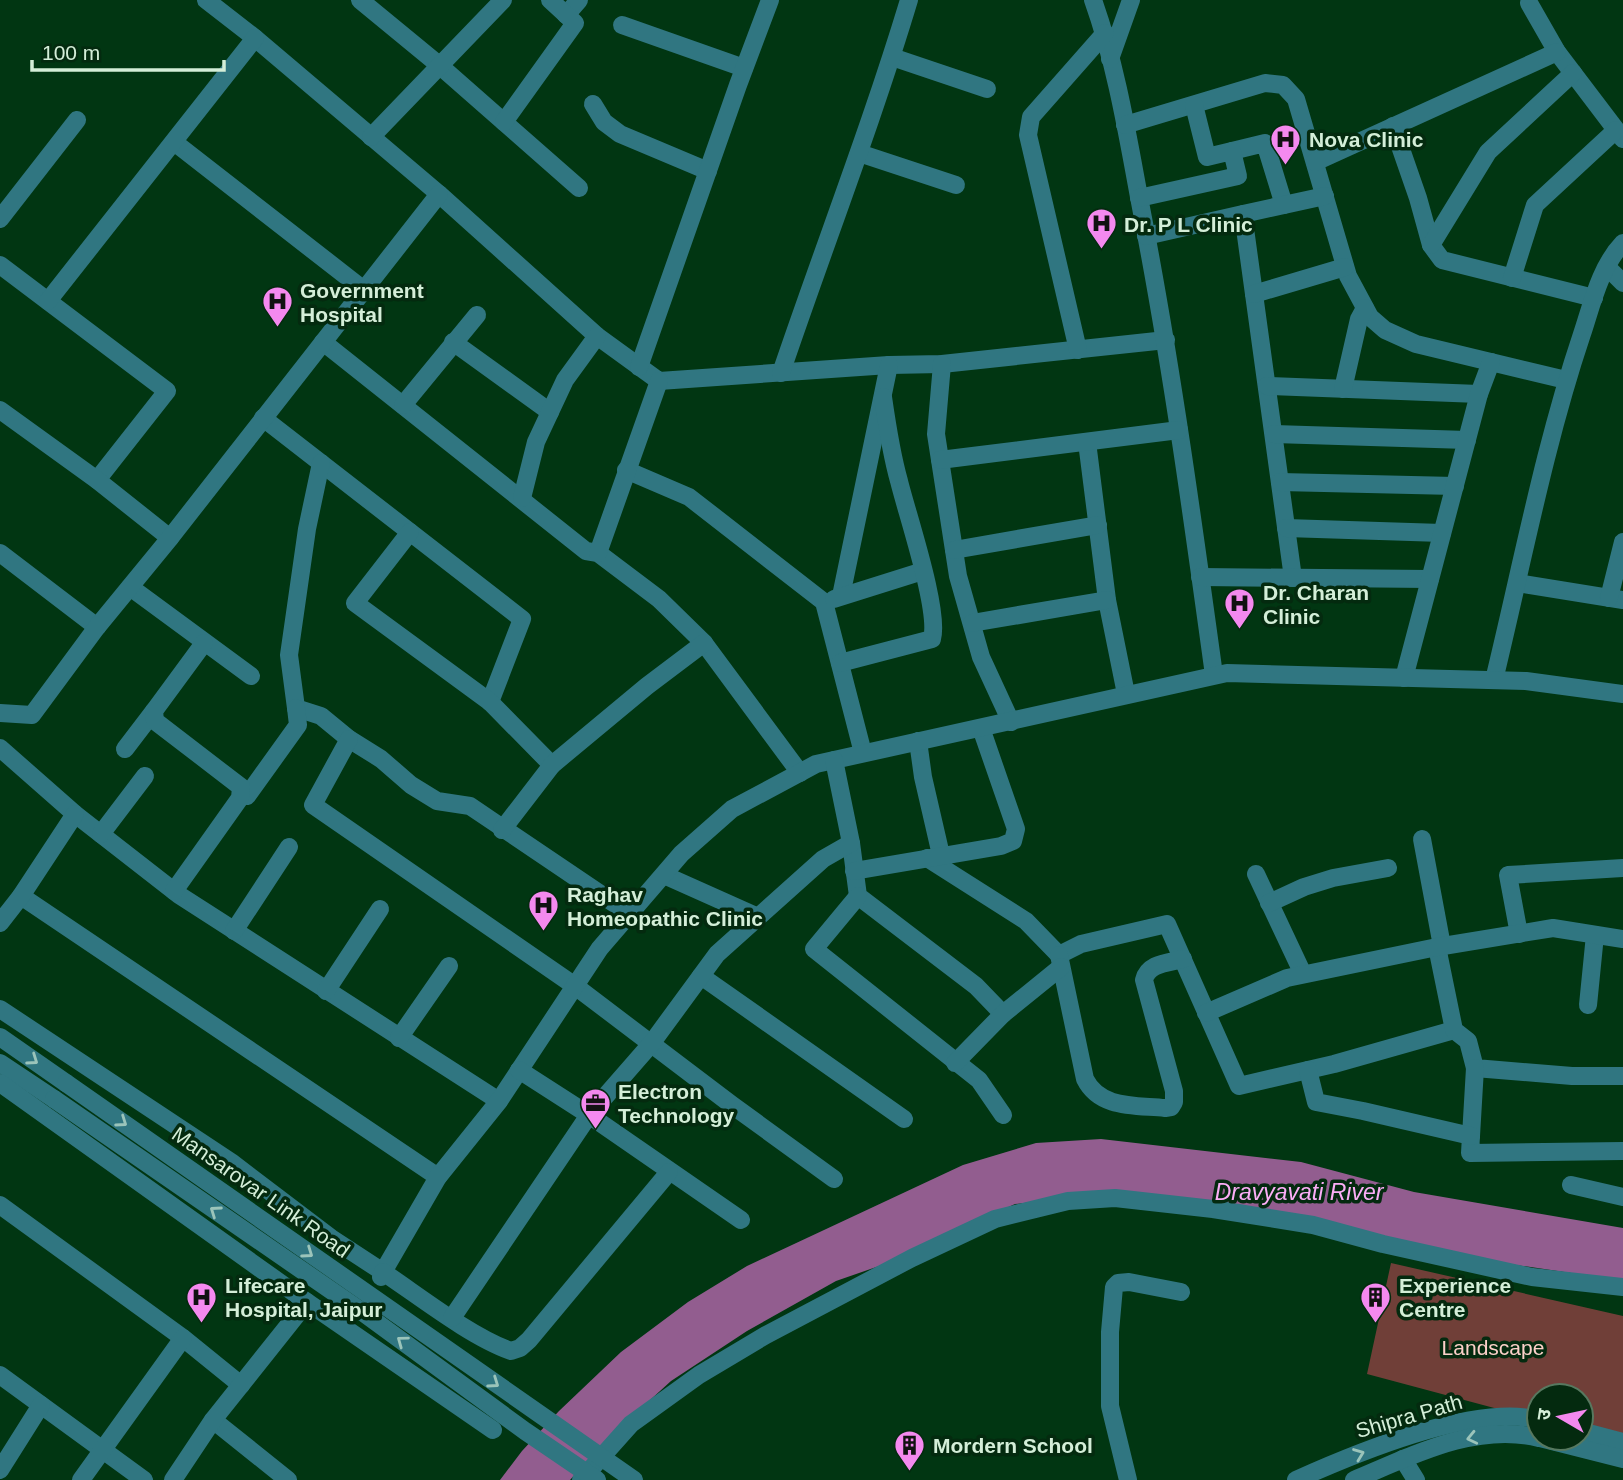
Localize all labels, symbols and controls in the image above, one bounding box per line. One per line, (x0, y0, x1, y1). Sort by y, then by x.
scale bar (32, 28, 224, 72)
text: 100 m (42, 41, 100, 64)
hospital icon: Nova Clinic (1269, 122, 1303, 166)
place label: Nova Clinic (1309, 128, 1424, 151)
hospital icon: Dr. P L Clinic (1084, 207, 1118, 251)
place label: Dr. P L Clinic (1124, 213, 1253, 236)
place label: Government Hospital (300, 279, 424, 326)
hospital icon: Government Hospital (260, 285, 294, 329)
place label: Dr. Charan Clinic (1263, 581, 1369, 628)
hospital icon: Dr. Charan Clinic (1223, 587, 1257, 631)
place label: Raghav Homeopathic Clinic (567, 883, 763, 930)
hospital icon: Raghav Homeopathic Clinic (527, 889, 561, 933)
one-way arrow (25, 1052, 38, 1064)
place label: Electron Technology (618, 1080, 735, 1127)
office icon: Electron Technology (578, 1086, 612, 1130)
one-way arrow (114, 1114, 127, 1126)
street label: Mansarovar Link Road (168, 1122, 354, 1262)
water label: Dravyavati River (1215, 1179, 1385, 1205)
one-way arrow (210, 1207, 223, 1219)
one-way arrow (300, 1245, 313, 1257)
place label: Lifecare Hospital, Jaipur (225, 1274, 383, 1321)
place label: Experience Centre (1399, 1274, 1511, 1321)
hospital icon: Lifecare Hospital, Jaipur (185, 1280, 219, 1324)
building icon: Experience Centre (1359, 1280, 1393, 1324)
park label: Landscape (1442, 1336, 1544, 1359)
one-way arrow (397, 1337, 410, 1349)
one-way arrow (486, 1375, 499, 1387)
north arrow (1525, 1382, 1595, 1452)
street label: Shipra Path (1353, 1390, 1465, 1442)
text: उ (1532, 1406, 1555, 1422)
building icon: Mordern School (893, 1428, 927, 1472)
one-way arrow (1466, 1429, 1478, 1444)
place label: Mordern School (933, 1434, 1093, 1457)
one-way arrow (1352, 1448, 1364, 1462)

